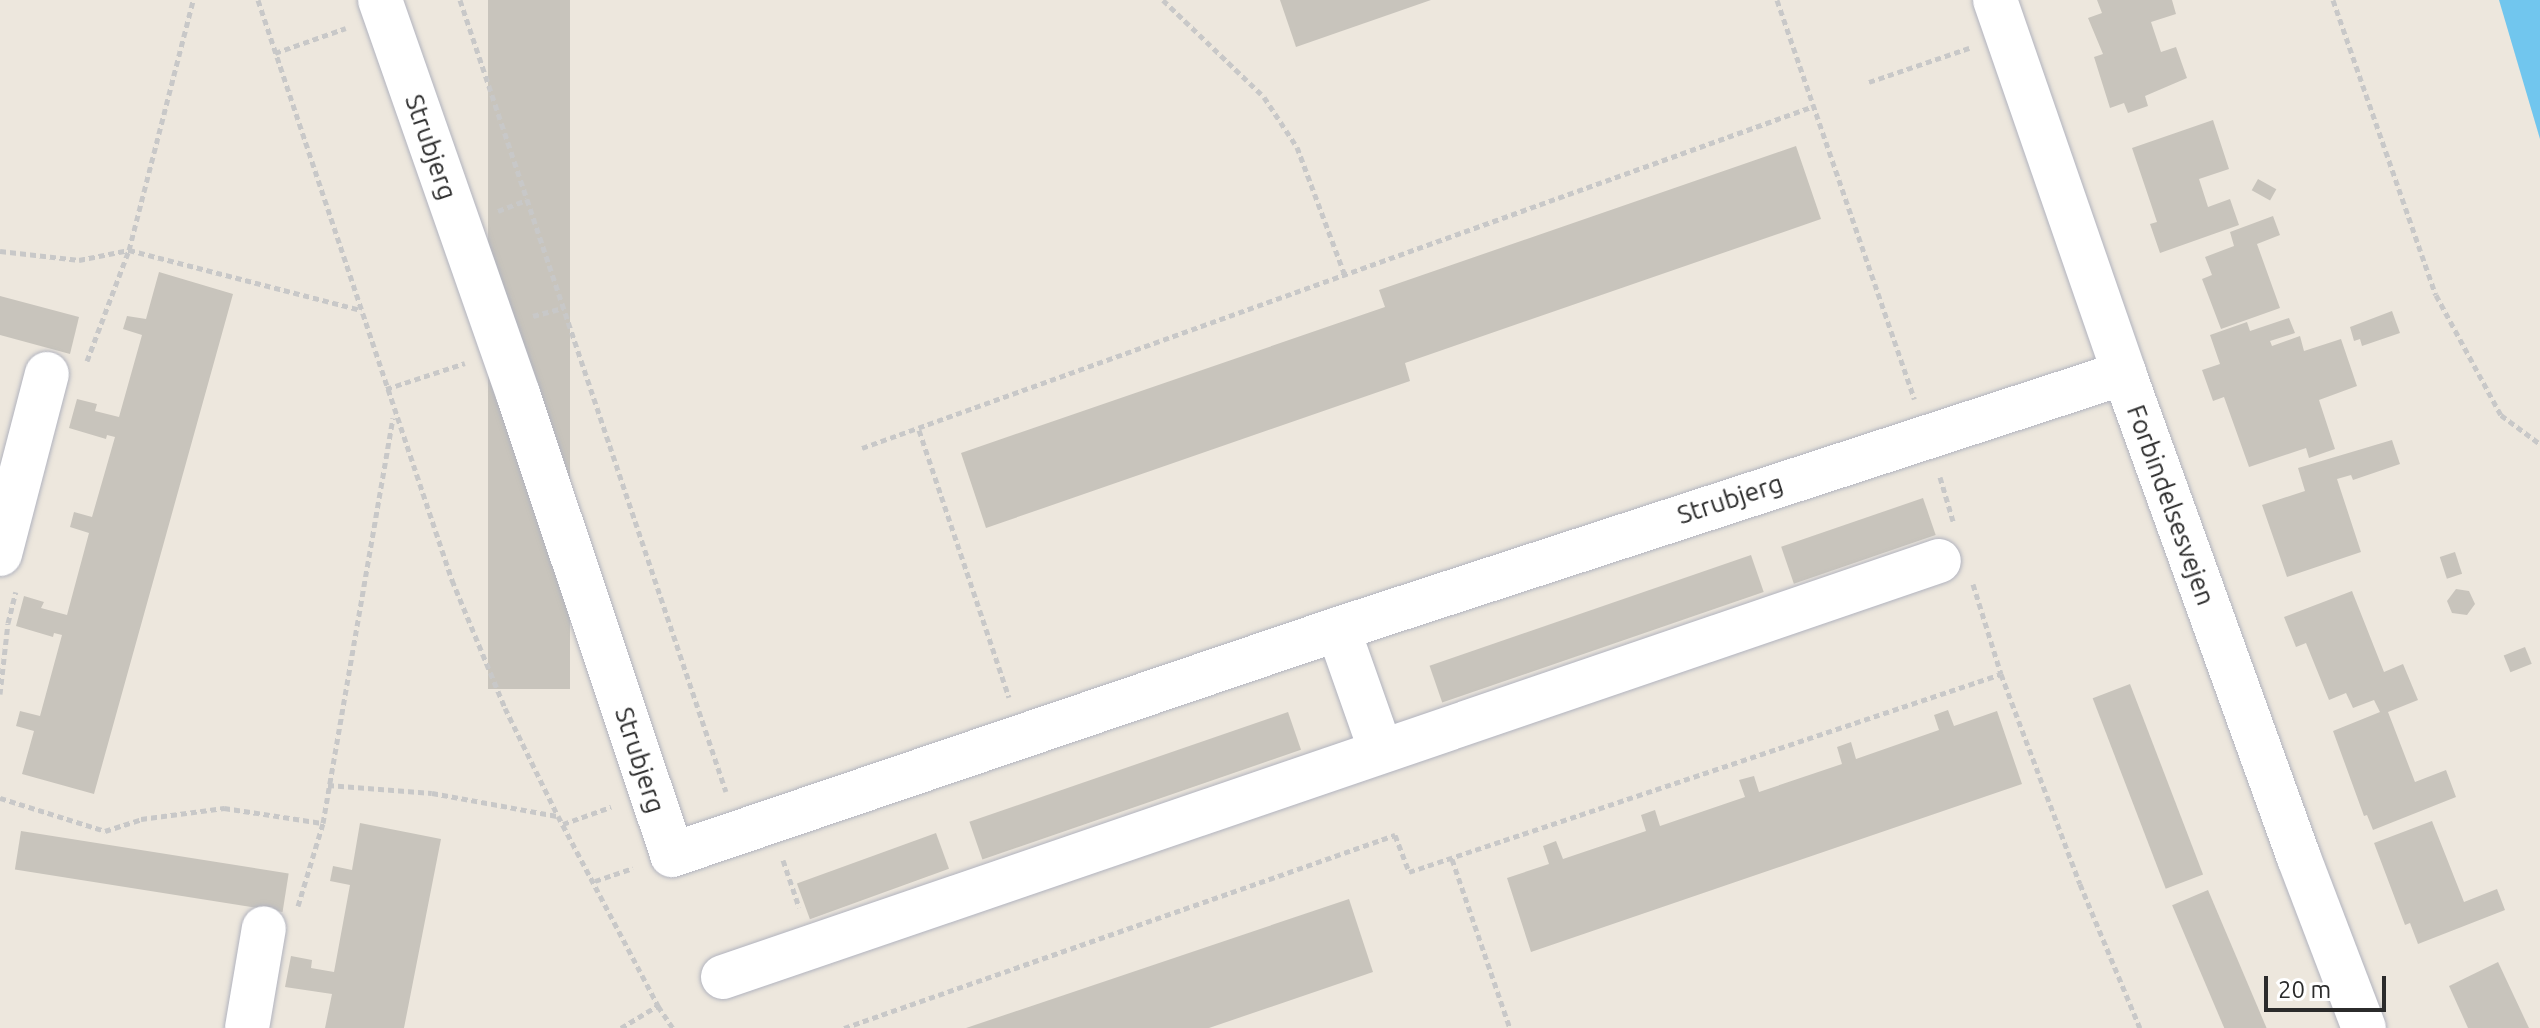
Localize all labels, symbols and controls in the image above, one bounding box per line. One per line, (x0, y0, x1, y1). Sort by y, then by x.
street label: Strubjerg (398, 90, 464, 204)
street label: Forbindelsesvejen (2120, 401, 2222, 609)
street label: Strubjerg (1673, 467, 1787, 531)
street label: Strubjerg (608, 703, 672, 817)
scale bar (2268, 960, 2390, 1010)
text: 20 m (2278, 976, 2331, 1003)

